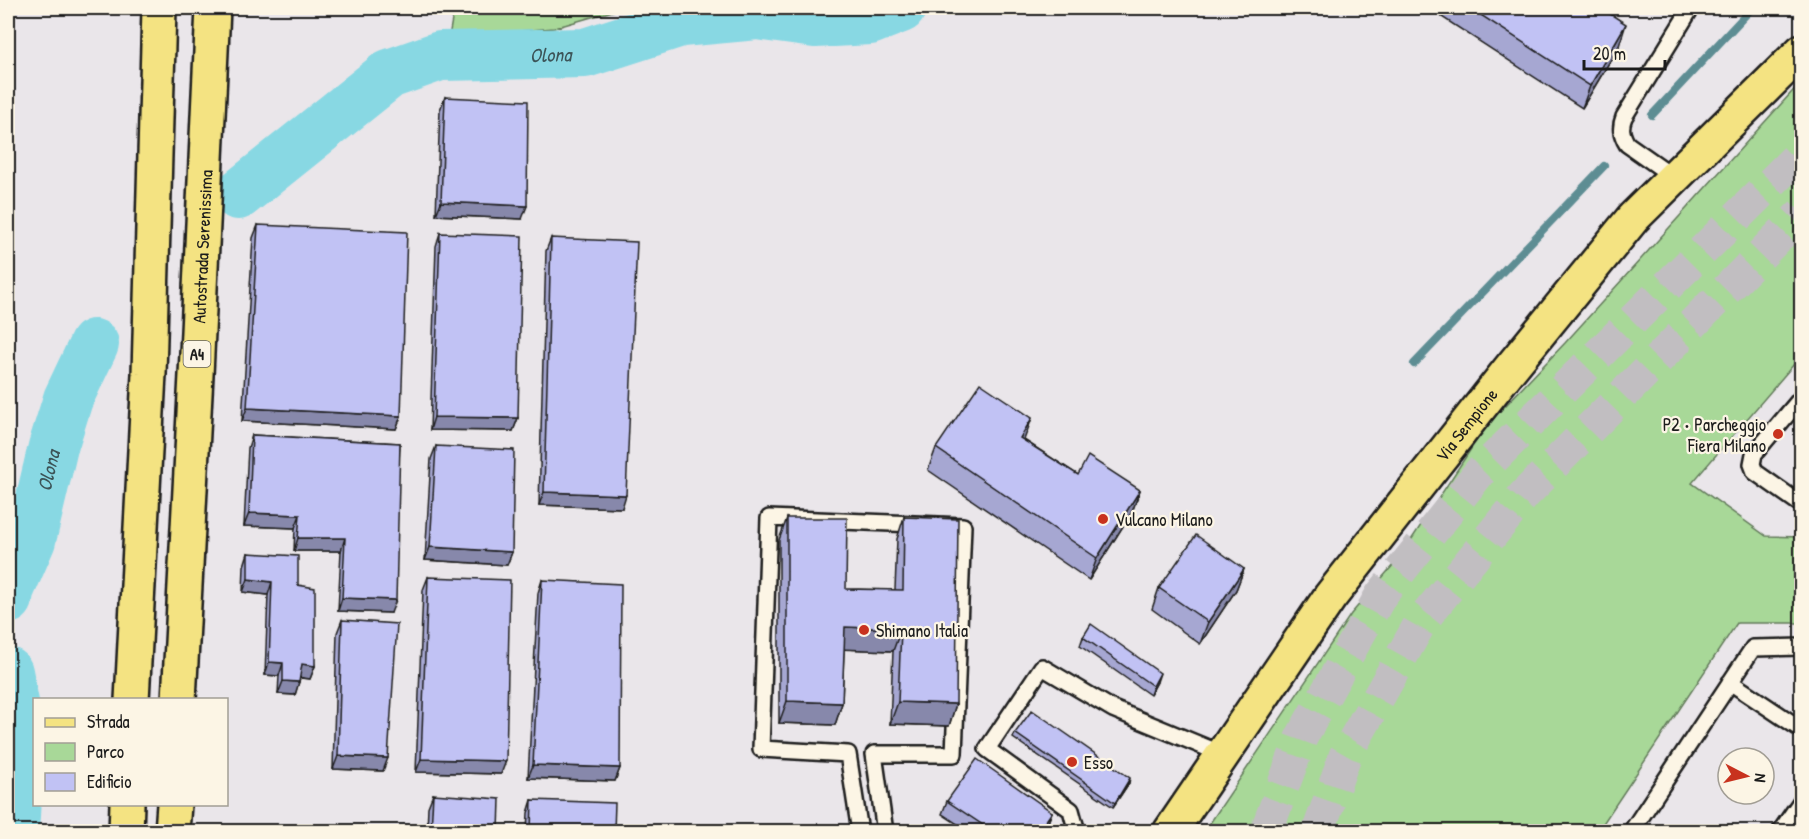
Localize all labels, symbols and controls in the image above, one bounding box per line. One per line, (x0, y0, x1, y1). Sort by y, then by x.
scale bar (1584, 33, 1665, 71)
water label: Olona (529, 40, 574, 68)
text: 20 m (1593, 41, 1626, 66)
street label: Autostrada Serenissima (186, 169, 218, 324)
road number: A4 (184, 341, 210, 367)
street label: Via Sempione (1429, 382, 1503, 467)
place label: P2 • Parcheggio Fiera Milano (1663, 412, 1766, 458)
marker: P2 • Parcheggio Fiera Milano (1771, 427, 1785, 441)
water label: Olona (30, 445, 66, 494)
place label: Vulcano Milano (1115, 507, 1213, 532)
marker: Vulcano Milano (1096, 512, 1110, 526)
place label: Shimano Italia (876, 618, 968, 643)
marker: Shimano Italia (857, 623, 871, 637)
legend (33, 698, 228, 806)
text: Strada (87, 709, 130, 734)
text: Parco (87, 739, 124, 764)
north arrow (1716, 746, 1776, 806)
place label: Esso (1084, 750, 1113, 775)
marker: Esso (1065, 755, 1079, 769)
text: Edificio (87, 769, 131, 794)
text: N (1749, 772, 1772, 784)

